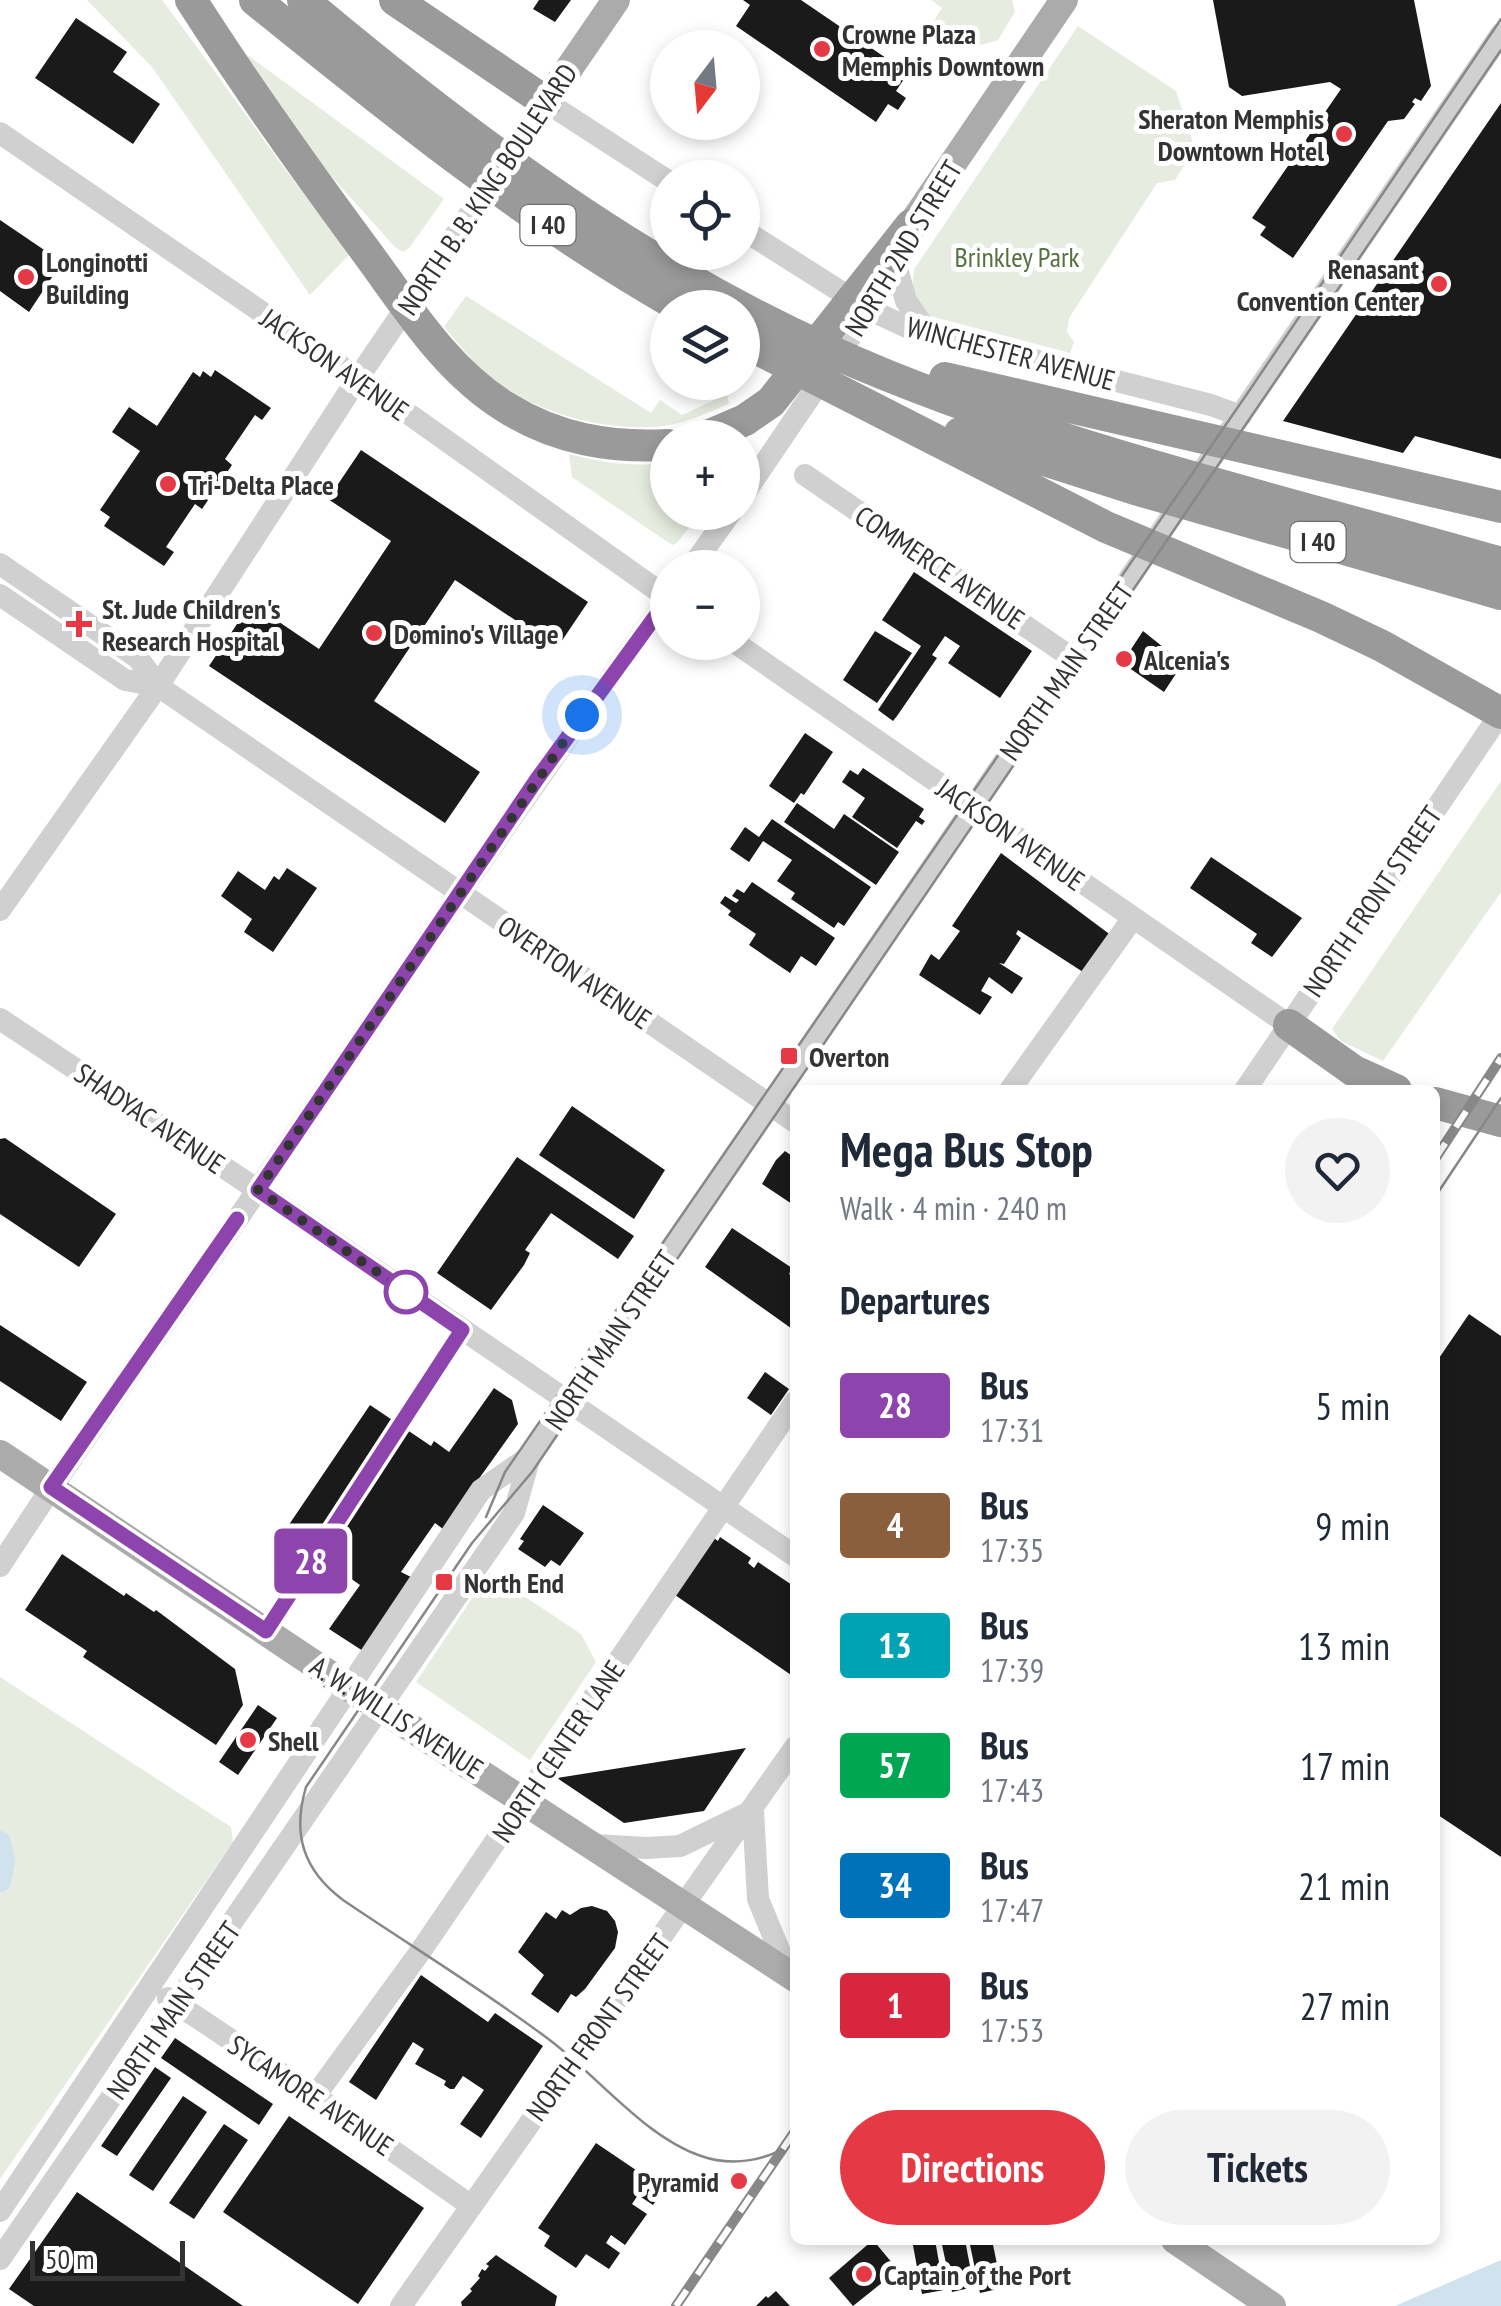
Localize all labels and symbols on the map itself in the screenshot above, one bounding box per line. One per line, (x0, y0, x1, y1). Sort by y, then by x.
place label: Crowne Plaza Memphis Downtown (842, 15, 1044, 84)
north arrow (650, 30, 760, 140)
marker: Crowne Plaza Memphis Downtown (811, 38, 833, 60)
street label: NORTH B. B. KING BOULEVARD (389, 56, 585, 322)
place label: Sheraton Memphis Downtown Hotel (1138, 100, 1324, 169)
marker: Sheraton Memphis Downtown Hotel (1333, 123, 1355, 145)
street label: NORTH 2ND STREET (836, 153, 970, 343)
road number: I 40 (520, 205, 576, 245)
park label: Brinkley Park (955, 238, 1080, 275)
place label: Longinotti Building (46, 243, 148, 312)
place label: Renasant Convention Center (1237, 250, 1420, 319)
marker: Longinotti Building (15, 266, 37, 288)
marker: Renasant Convention Center (1428, 273, 1450, 295)
street label: JACKSON AVENUE (253, 299, 416, 429)
street label: WINCHESTER AVENUE (903, 307, 1119, 399)
place label: Tri-Delta Place (188, 466, 334, 503)
marker: Tri-Delta Place (157, 473, 179, 495)
street label: COMMERCE AVENUE (848, 497, 1032, 637)
road number: I 40 (1290, 522, 1346, 562)
street label: NORTH MAIN STREET (991, 574, 1141, 767)
place label: St. Jude Children's Research Hospital (102, 590, 281, 659)
marker: St. Jude Children's Research Hospital (66, 611, 92, 637)
place label: Domino's Village (394, 615, 559, 652)
marker: Domino's Village (363, 622, 385, 644)
place label: Alcenia's (1143, 641, 1230, 678)
marker: Alcenia's (1113, 648, 1135, 670)
your location (557, 690, 607, 740)
street label: JACKSON AVENUE (929, 769, 1092, 899)
street label: NORTH FRONT STREET (1294, 798, 1450, 1004)
street label: OVERTON AVENUE (491, 907, 659, 1037)
place label: Overton (809, 1038, 889, 1075)
marker: Overton (778, 1045, 800, 1067)
street label: SHADYAC AVENUE (68, 1054, 232, 1182)
street label: NORTH MAIN STREET (536, 1243, 684, 1437)
unlabelled marker (385, 1271, 427, 1313)
line badge: 28 (266, 1528, 356, 1594)
place label: North End (464, 1564, 564, 1601)
marker: North End (433, 1571, 455, 1593)
street label: A. W. WILLIS AVENUE (303, 1647, 491, 1787)
street label: NORTH CENTER LANE (483, 1653, 633, 1849)
place label: Shell (268, 1722, 319, 1759)
marker: Shell (237, 1729, 259, 1751)
street label: NORTH MAIN STREET (98, 1913, 248, 2106)
street label: NORTH FRONT STREET (518, 1926, 679, 2128)
street label: SYCAMORE AVENUE (221, 2026, 401, 2164)
place label: Pyramid (637, 2163, 719, 2200)
marker: Pyramid (728, 2170, 750, 2192)
scale bar (30, 2236, 185, 2280)
place label: Captain of the Port (884, 2256, 1071, 2293)
marker: Captain of the Port (853, 2263, 875, 2285)

